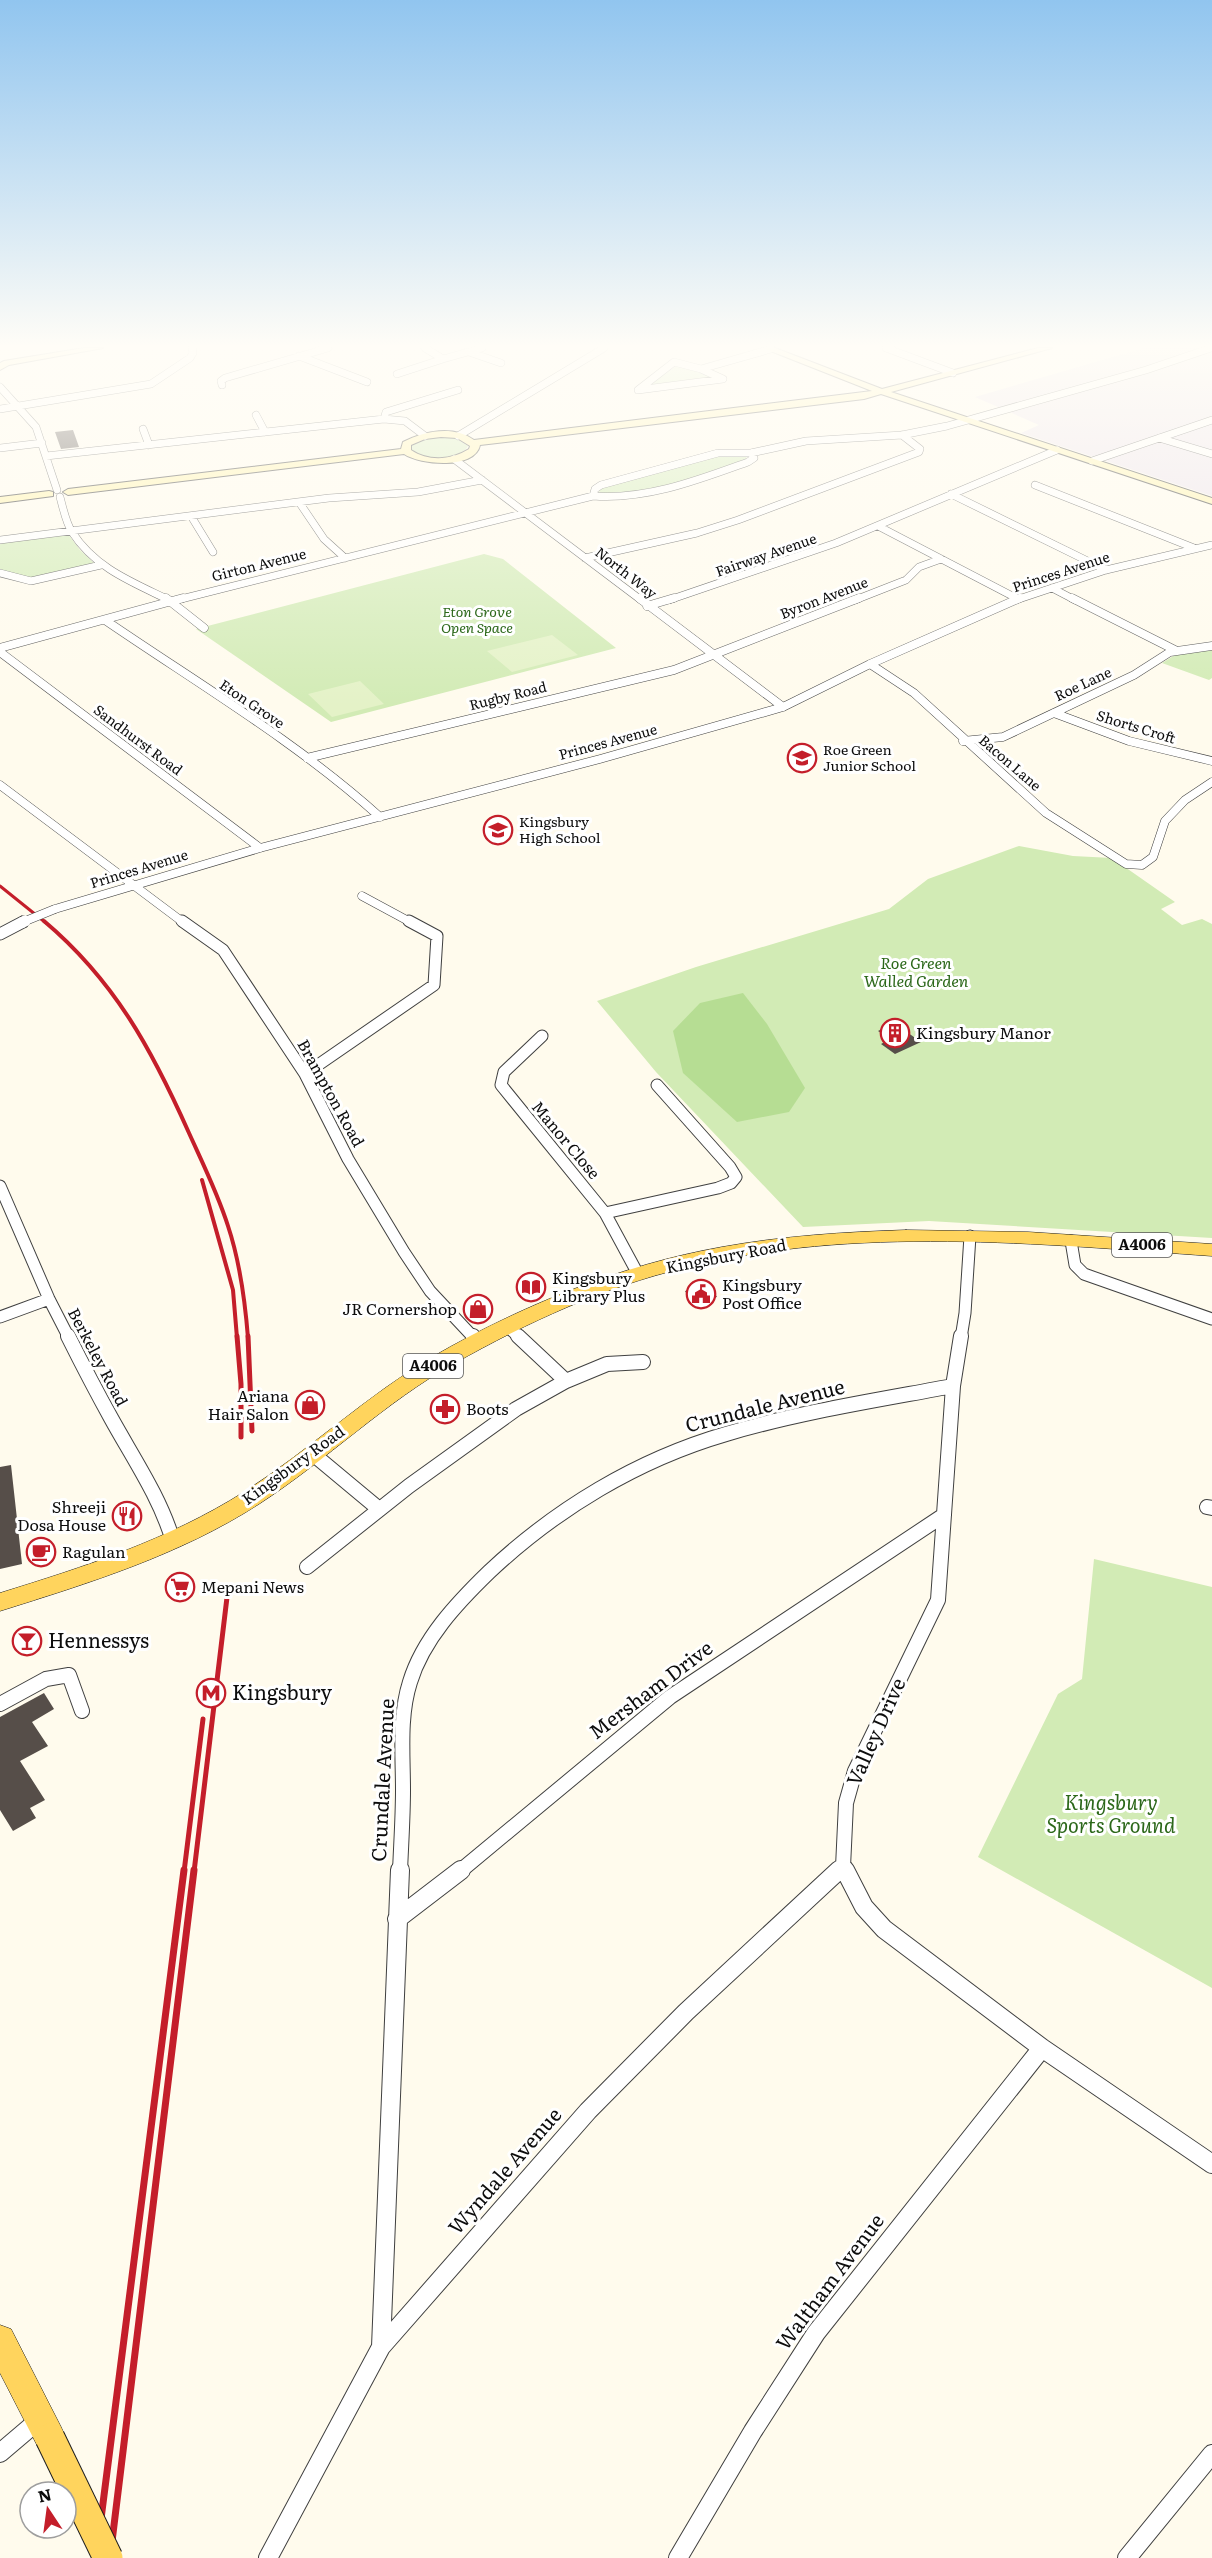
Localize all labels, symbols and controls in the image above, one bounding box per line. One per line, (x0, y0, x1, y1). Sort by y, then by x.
street label: Fairway Avenue (713, 527, 819, 581)
street label: North Way (592, 542, 662, 603)
street label: Girton Avenue (209, 543, 308, 585)
street label: Princes Avenue (1009, 546, 1112, 596)
street label: Byron Avenue (777, 571, 871, 623)
park label: Eton Grove Open Space (441, 601, 513, 637)
street label: Roe Lane (1051, 661, 1114, 705)
street label: Eton Grove (216, 674, 289, 732)
street label: Rugby Road (467, 676, 549, 714)
street label: Sandhurst Road (90, 699, 187, 779)
street label: Shorts Croft (1094, 705, 1179, 748)
street label: Princes Avenue (556, 718, 659, 764)
street label: Bacon Lane (975, 730, 1046, 795)
place label: Roe Green Junior School (823, 739, 916, 775)
school or university icon: Roe Green Junior School (786, 742, 818, 774)
place label: Kingsbury High School (519, 811, 601, 847)
school or university icon: Kingsbury High School (482, 814, 514, 846)
street label: Princes Avenue (87, 844, 190, 892)
park label: Roe Green Walled Garden (864, 950, 969, 992)
building icon: Kingsbury Manor (879, 1017, 911, 1049)
place label: Kingsbury Manor (916, 1020, 1051, 1044)
street label: Brampton Road (292, 1034, 372, 1151)
street label: Manor Close (527, 1095, 607, 1184)
street label: Kingsbury Road (664, 1232, 788, 1278)
road number: A4006 (1112, 1233, 1172, 1257)
place label: Kingsbury Library Plus (552, 1265, 645, 1307)
library icon: Kingsbury Library Plus (515, 1271, 547, 1303)
place label: Kingsbury Post Office (722, 1272, 803, 1314)
public building icon: Kingsbury Post Office (685, 1278, 717, 1310)
shop icon: JR Cornershop (462, 1293, 494, 1325)
place label: JR Cornershop (342, 1296, 457, 1320)
street label: Berkeley Road (63, 1303, 135, 1410)
road number: A4006 (403, 1354, 463, 1378)
street label: Crundale Avenue (682, 1370, 847, 1438)
place label: Ariana Hair Salon (208, 1383, 289, 1425)
shop icon: Ariana Hair Salon (294, 1389, 326, 1421)
pharmacy icon: Boots (429, 1393, 461, 1425)
place label: Boots (466, 1396, 508, 1420)
street label: Kingsbury Road (236, 1418, 349, 1510)
place label: Shreeji Dosa House (17, 1494, 106, 1536)
restaurant icon: Shreeji Dosa House (111, 1500, 143, 1532)
cafe icon: Ragulan (25, 1536, 57, 1568)
place label: Ragulan (62, 1539, 126, 1563)
supermarket icon: Mepani News (164, 1571, 196, 1603)
place label: Mepani News (201, 1574, 304, 1598)
place label: Hennessys (48, 1624, 149, 1654)
bar icon: Hennessys (11, 1625, 43, 1657)
street label: Mersham Drive (582, 1632, 718, 1745)
street label: Valley Drive (837, 1672, 911, 1790)
place label: Kingsbury (232, 1676, 333, 1706)
metro station icon: Kingsbury (195, 1677, 227, 1709)
street label: Crundale Avenue (362, 1698, 400, 1862)
park label: Kingsbury Sports Ground (1046, 1786, 1176, 1839)
street label: Wyndale Avenue (440, 2100, 567, 2240)
street label: Waltham Avenue (767, 2206, 890, 2355)
north arrow (18, 2480, 78, 2540)
text: N (35, 2481, 54, 2508)

